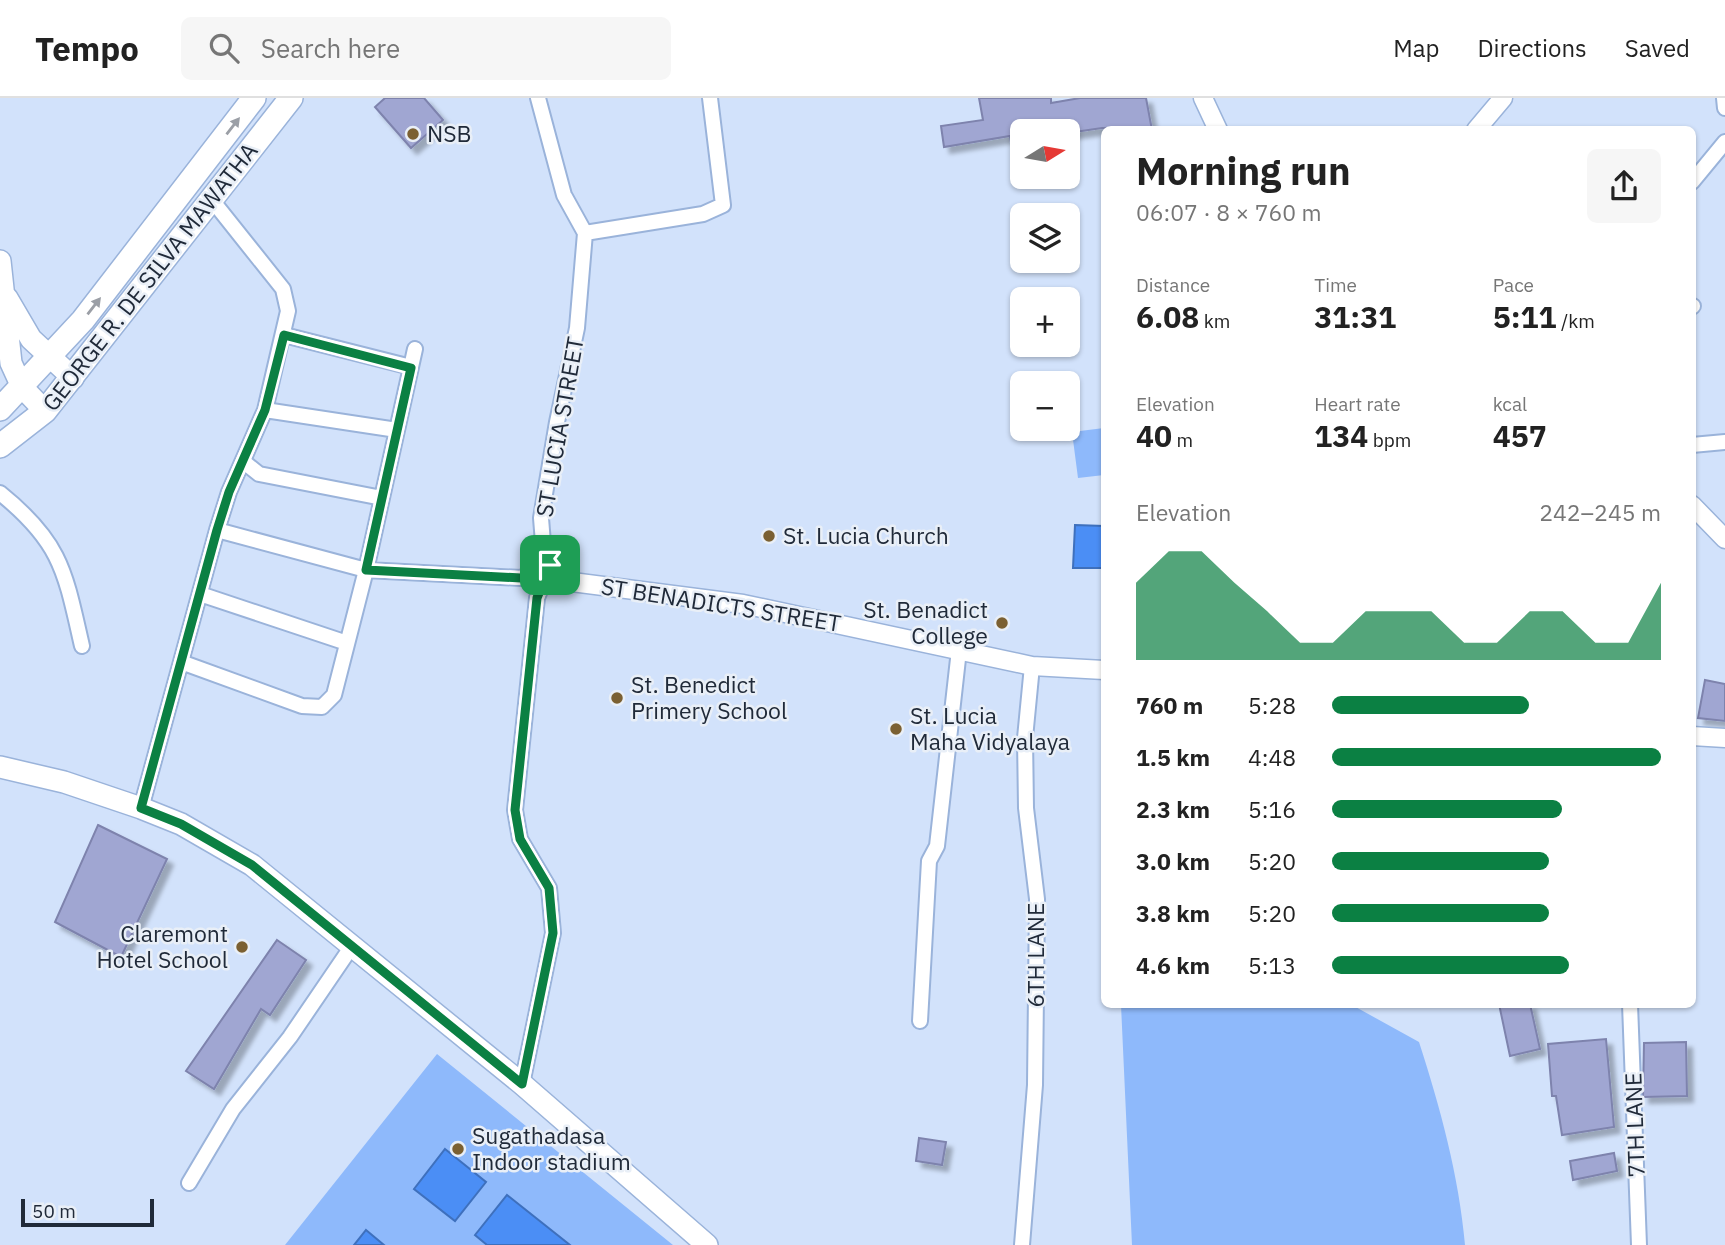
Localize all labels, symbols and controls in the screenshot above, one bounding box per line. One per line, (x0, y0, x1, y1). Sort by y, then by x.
search box (181, 17, 671, 80)
text: Tempo (35, 27, 139, 70)
icon: search (205, 29, 243, 67)
text: Search here (261, 31, 400, 65)
text: Map (1393, 32, 1439, 64)
text: Directions (1477, 32, 1587, 64)
text: Saved (1625, 32, 1690, 64)
one-way arrow (225, 117, 240, 135)
place label: NSB (427, 118, 472, 148)
north arrow (1010, 119, 1080, 189)
map controls (1010, 119, 1080, 441)
marker: NSB (405, 126, 421, 142)
street label: GEORGE R. DE SILVA MAWATHA (35, 136, 264, 417)
text: Morning run (1136, 146, 1351, 195)
button: share (1587, 149, 1661, 223)
text: 06:07 · 8 × 760 m (1136, 197, 1322, 227)
button: layers (1010, 203, 1080, 273)
text: Distance (1136, 273, 1210, 297)
text: Time (1314, 273, 1357, 297)
text: Pace (1493, 273, 1534, 297)
button: + (1010, 287, 1080, 357)
one-way arrow (86, 297, 101, 315)
text: 6.08 (1136, 297, 1199, 336)
text: 31:31 (1314, 297, 1396, 336)
text: 5:11 (1493, 297, 1557, 336)
text: km (1199, 309, 1230, 333)
text: /km (1557, 309, 1595, 333)
street label: ST LUCIA STREET (528, 334, 590, 519)
button: − (1010, 371, 1080, 441)
text: Elevation (1136, 392, 1215, 416)
text: Heart rate (1314, 392, 1401, 416)
text: kcal (1493, 392, 1527, 416)
text: 40 (1136, 416, 1172, 455)
text: 134 (1314, 416, 1368, 455)
text: 457 (1493, 416, 1547, 455)
text: m (1172, 428, 1193, 452)
text: bpm (1368, 428, 1411, 452)
text: Elevation (1136, 497, 1231, 527)
text: 242–245 m (1539, 497, 1661, 527)
place label: St. Lucia Church (783, 520, 949, 550)
marker: St. Lucia Church (761, 528, 777, 544)
pin (520, 535, 580, 595)
icon: arrive (531, 546, 569, 584)
street label: ST BENADICTS STREET (599, 570, 843, 638)
place label: St. Benadict College (863, 594, 988, 650)
marker: St. Benadict College (994, 615, 1010, 631)
place label: St. Benedict Primery School (631, 669, 787, 725)
marker: St. Benedict Primery School (609, 690, 625, 706)
text: 760 m (1136, 690, 1203, 720)
text: 5:28 (1248, 690, 1296, 720)
place label: St. Lucia Maha Vidyalaya (910, 700, 1070, 756)
marker: St. Lucia Maha Vidyalaya (888, 721, 904, 737)
text: 1.5 km (1136, 742, 1210, 772)
text: 4:48 (1248, 742, 1296, 772)
text: 2.3 km (1136, 794, 1210, 824)
text: 5:16 (1248, 794, 1296, 824)
text: 3.0 km (1136, 846, 1210, 876)
text: 5:20 (1248, 846, 1296, 876)
text: 3.8 km (1136, 898, 1210, 928)
text: 5:20 (1248, 898, 1296, 928)
street label: 6TH LANE (1020, 902, 1050, 1008)
place label: Claremont Hotel School (97, 918, 228, 974)
marker: Claremont Hotel School (234, 939, 250, 955)
text: 4.6 km (1136, 950, 1210, 980)
text: 5:13 (1248, 950, 1296, 980)
street label: 7TH LANE (1617, 1072, 1651, 1178)
place label: Sugathadasa Indoor stadium (472, 1120, 631, 1176)
marker: Sugathadasa Indoor stadium (450, 1141, 466, 1157)
scale bar (21, 1196, 154, 1228)
text: 50 m (32, 1199, 76, 1223)

